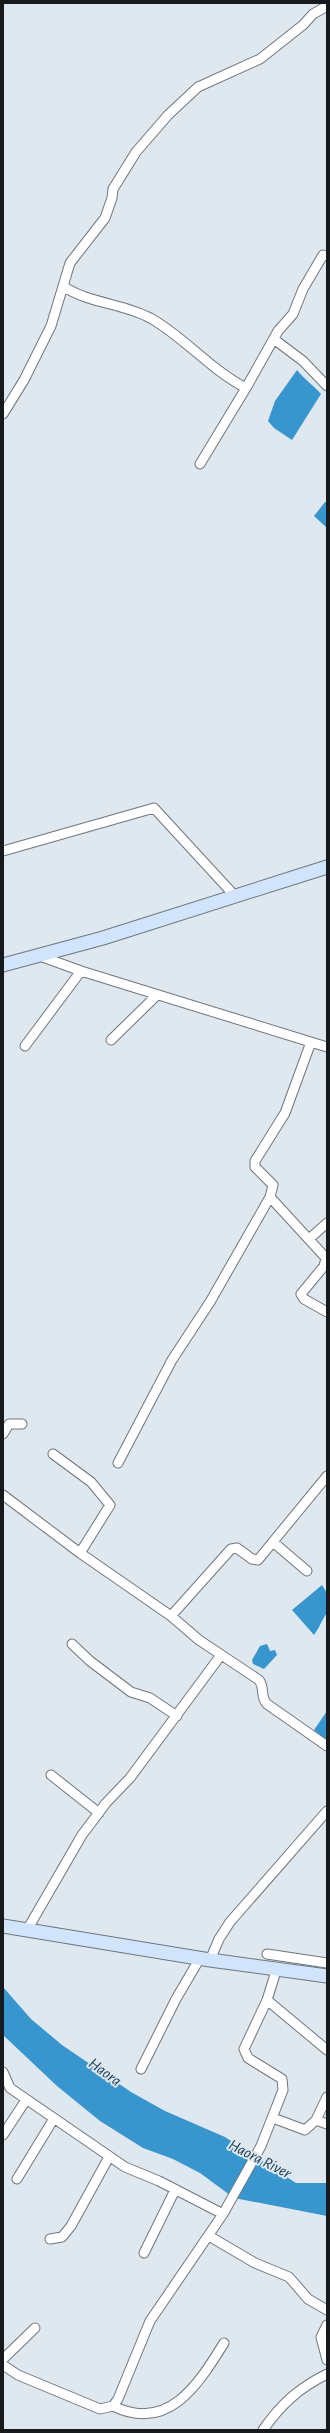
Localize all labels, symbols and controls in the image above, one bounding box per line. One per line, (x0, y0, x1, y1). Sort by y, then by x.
water label: Haora (86, 2055, 124, 2089)
water label: Haora River (226, 2136, 295, 2182)

